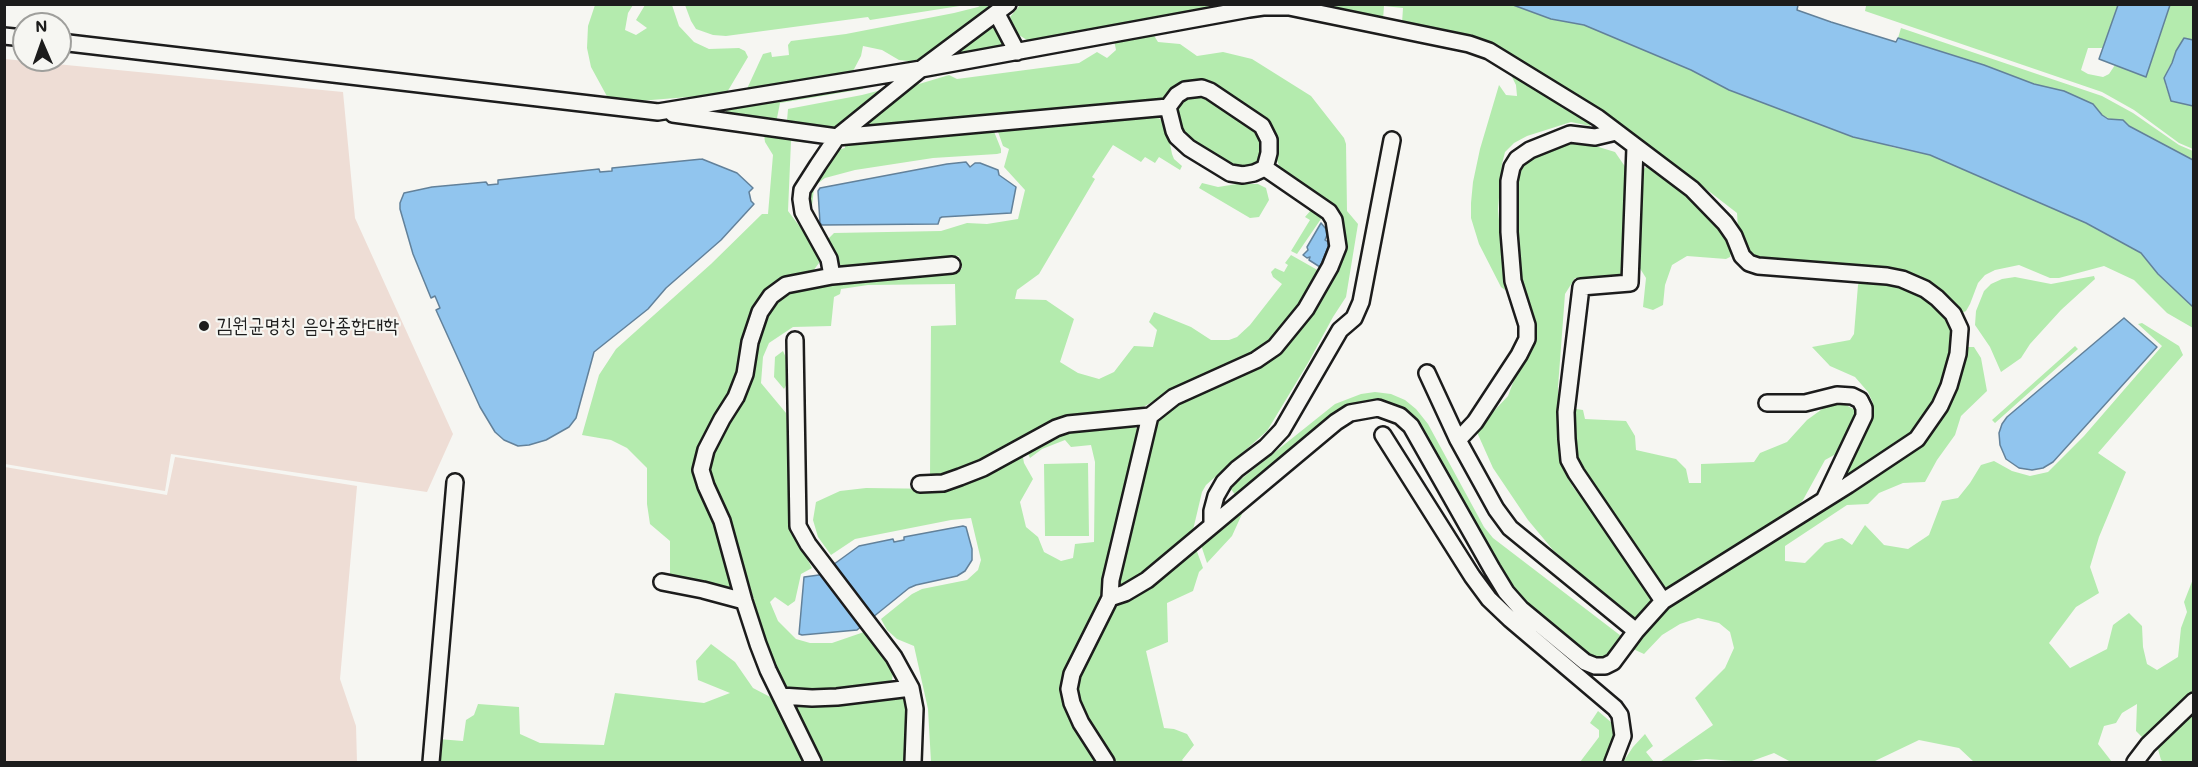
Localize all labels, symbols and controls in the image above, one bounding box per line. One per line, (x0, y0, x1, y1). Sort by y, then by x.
north arrow (12, 12, 72, 72)
text: N (35, 15, 48, 36)
place label: 김원균명칭 음악종합대학 (216, 314, 399, 338)
marker: 김원균명칭 음악종합대학 (197, 319, 211, 333)

